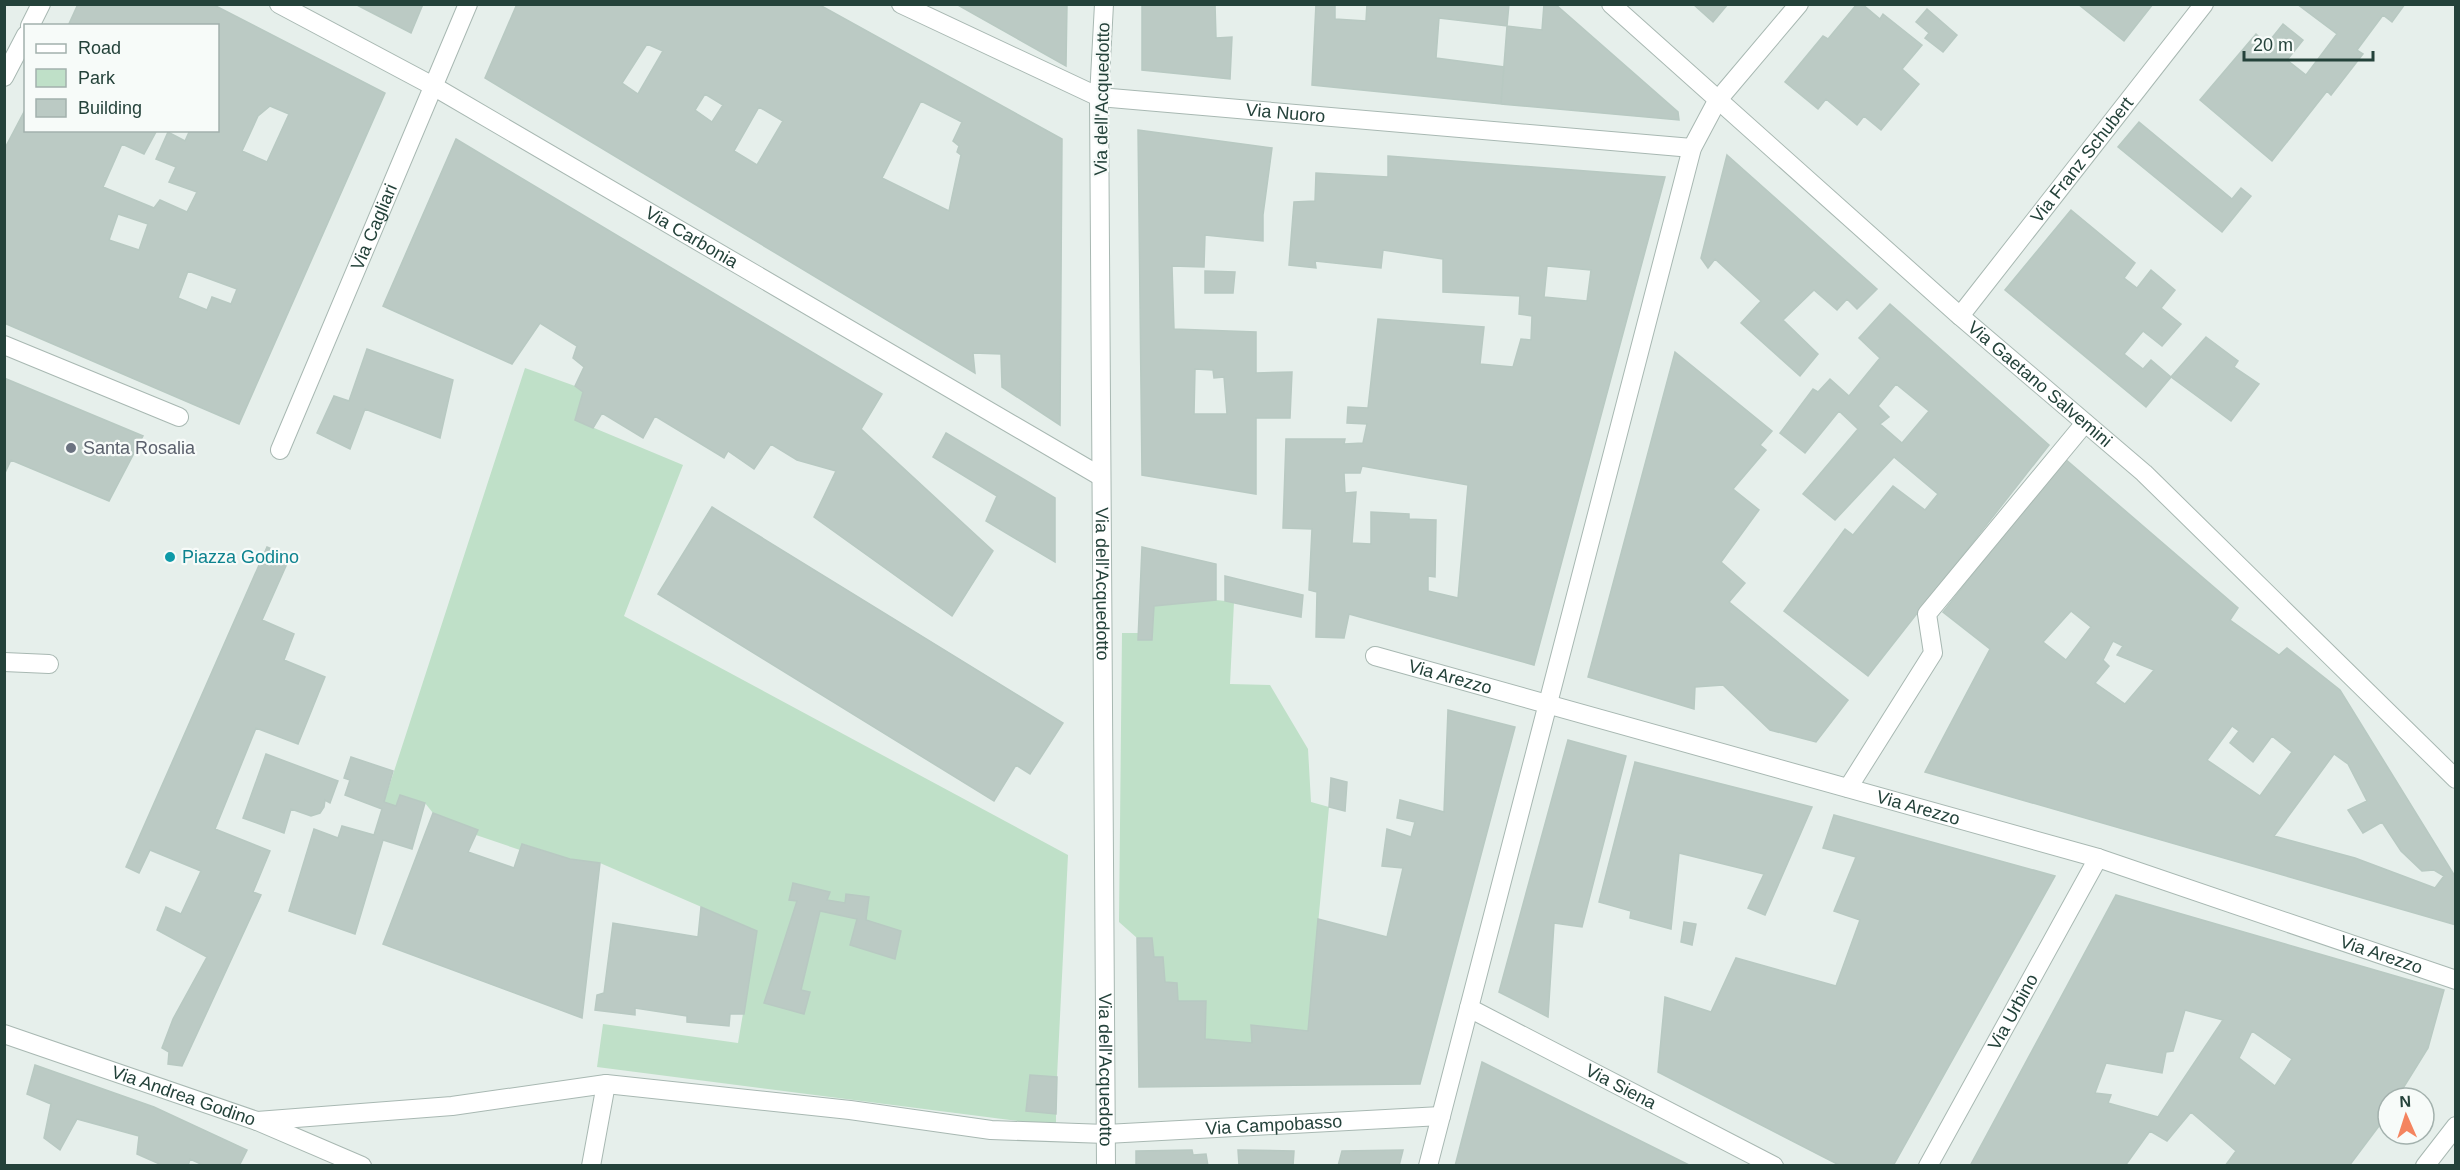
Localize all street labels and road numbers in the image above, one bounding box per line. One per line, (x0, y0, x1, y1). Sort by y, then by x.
street label: Via dell'Acquedotto (1091, 22, 1113, 176)
street label: Via Franz Schubert (2027, 93, 2137, 227)
street label: Via Nuoro (1245, 100, 1326, 126)
street label: Via Cagliari (347, 181, 401, 273)
street label: Via Carbonia (642, 202, 742, 273)
street label: Via Gaetano Salvemini (1964, 317, 2116, 451)
street label: Via dell'Acquedotto (1092, 507, 1113, 661)
street label: Via Arezzo (1406, 656, 1494, 698)
street label: Via Arezzo (1874, 787, 1962, 829)
street label: Via Arezzo (2337, 931, 2425, 978)
street label: Via Urbino (1984, 970, 2042, 1053)
street label: Via dell'Acquedotto (1095, 993, 1116, 1147)
street label: Via Siena (1582, 1060, 1660, 1114)
street label: Via Andrea Godino (109, 1062, 258, 1130)
street label: Via Campobasso (1205, 1111, 1343, 1139)

